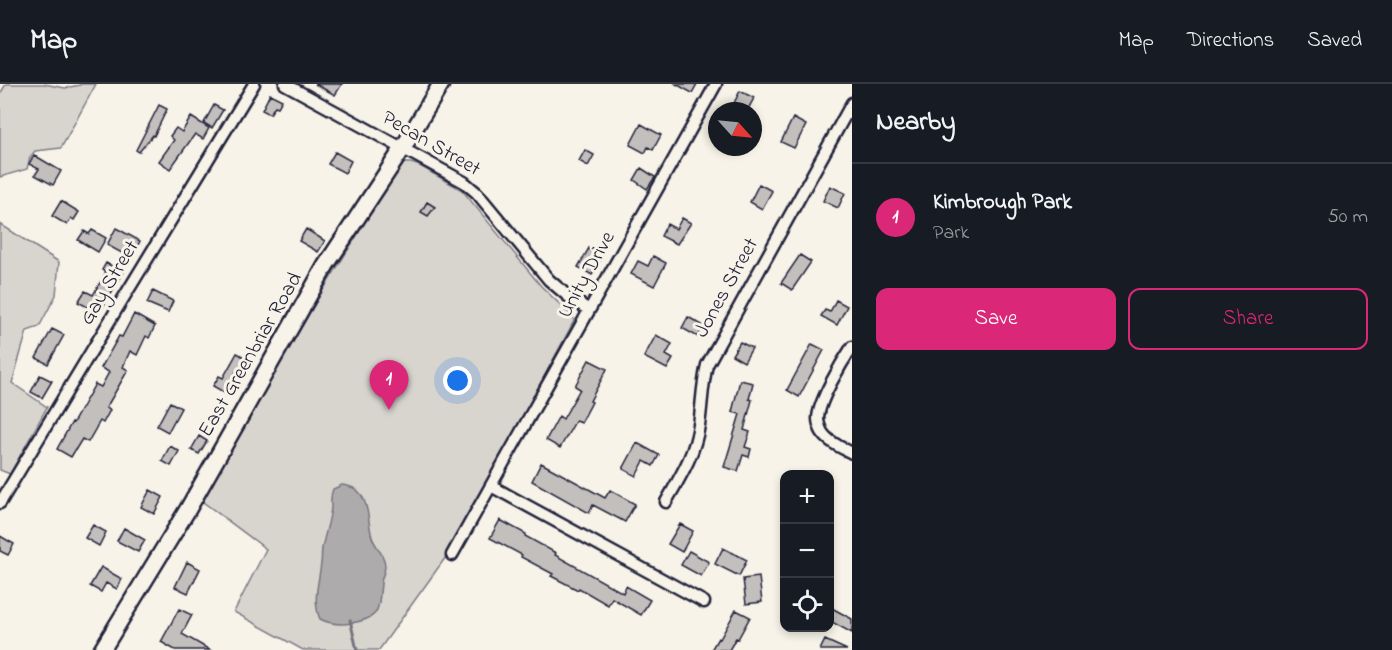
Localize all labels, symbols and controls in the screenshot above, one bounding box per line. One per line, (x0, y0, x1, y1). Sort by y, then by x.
text: Map (30, 21, 77, 62)
text: Map (1118, 26, 1154, 56)
text: Directions (1187, 26, 1274, 56)
text: Saved (1307, 26, 1362, 56)
north arrow (708, 102, 762, 156)
street label: Pecan Street (376, 104, 486, 184)
text: Nearby (876, 104, 955, 142)
text: Kimbrough Park (933, 187, 1072, 219)
text: 1 (892, 203, 899, 232)
text: 50 m (1327, 203, 1368, 232)
text: Park (933, 219, 969, 248)
street label: Unity Drive (551, 226, 625, 325)
street label: Jones Street (687, 233, 767, 343)
street label: Gay Street (73, 235, 149, 332)
street label: East Greenbriar Road (191, 267, 311, 443)
button: Save (876, 288, 1116, 350)
button: Share (1128, 288, 1368, 350)
pin: 1 (370, 360, 408, 410)
your location (443, 366, 472, 395)
map controls (780, 470, 834, 632)
button: + (780, 470, 834, 524)
button: − (780, 524, 834, 578)
button: locate (780, 578, 834, 632)

